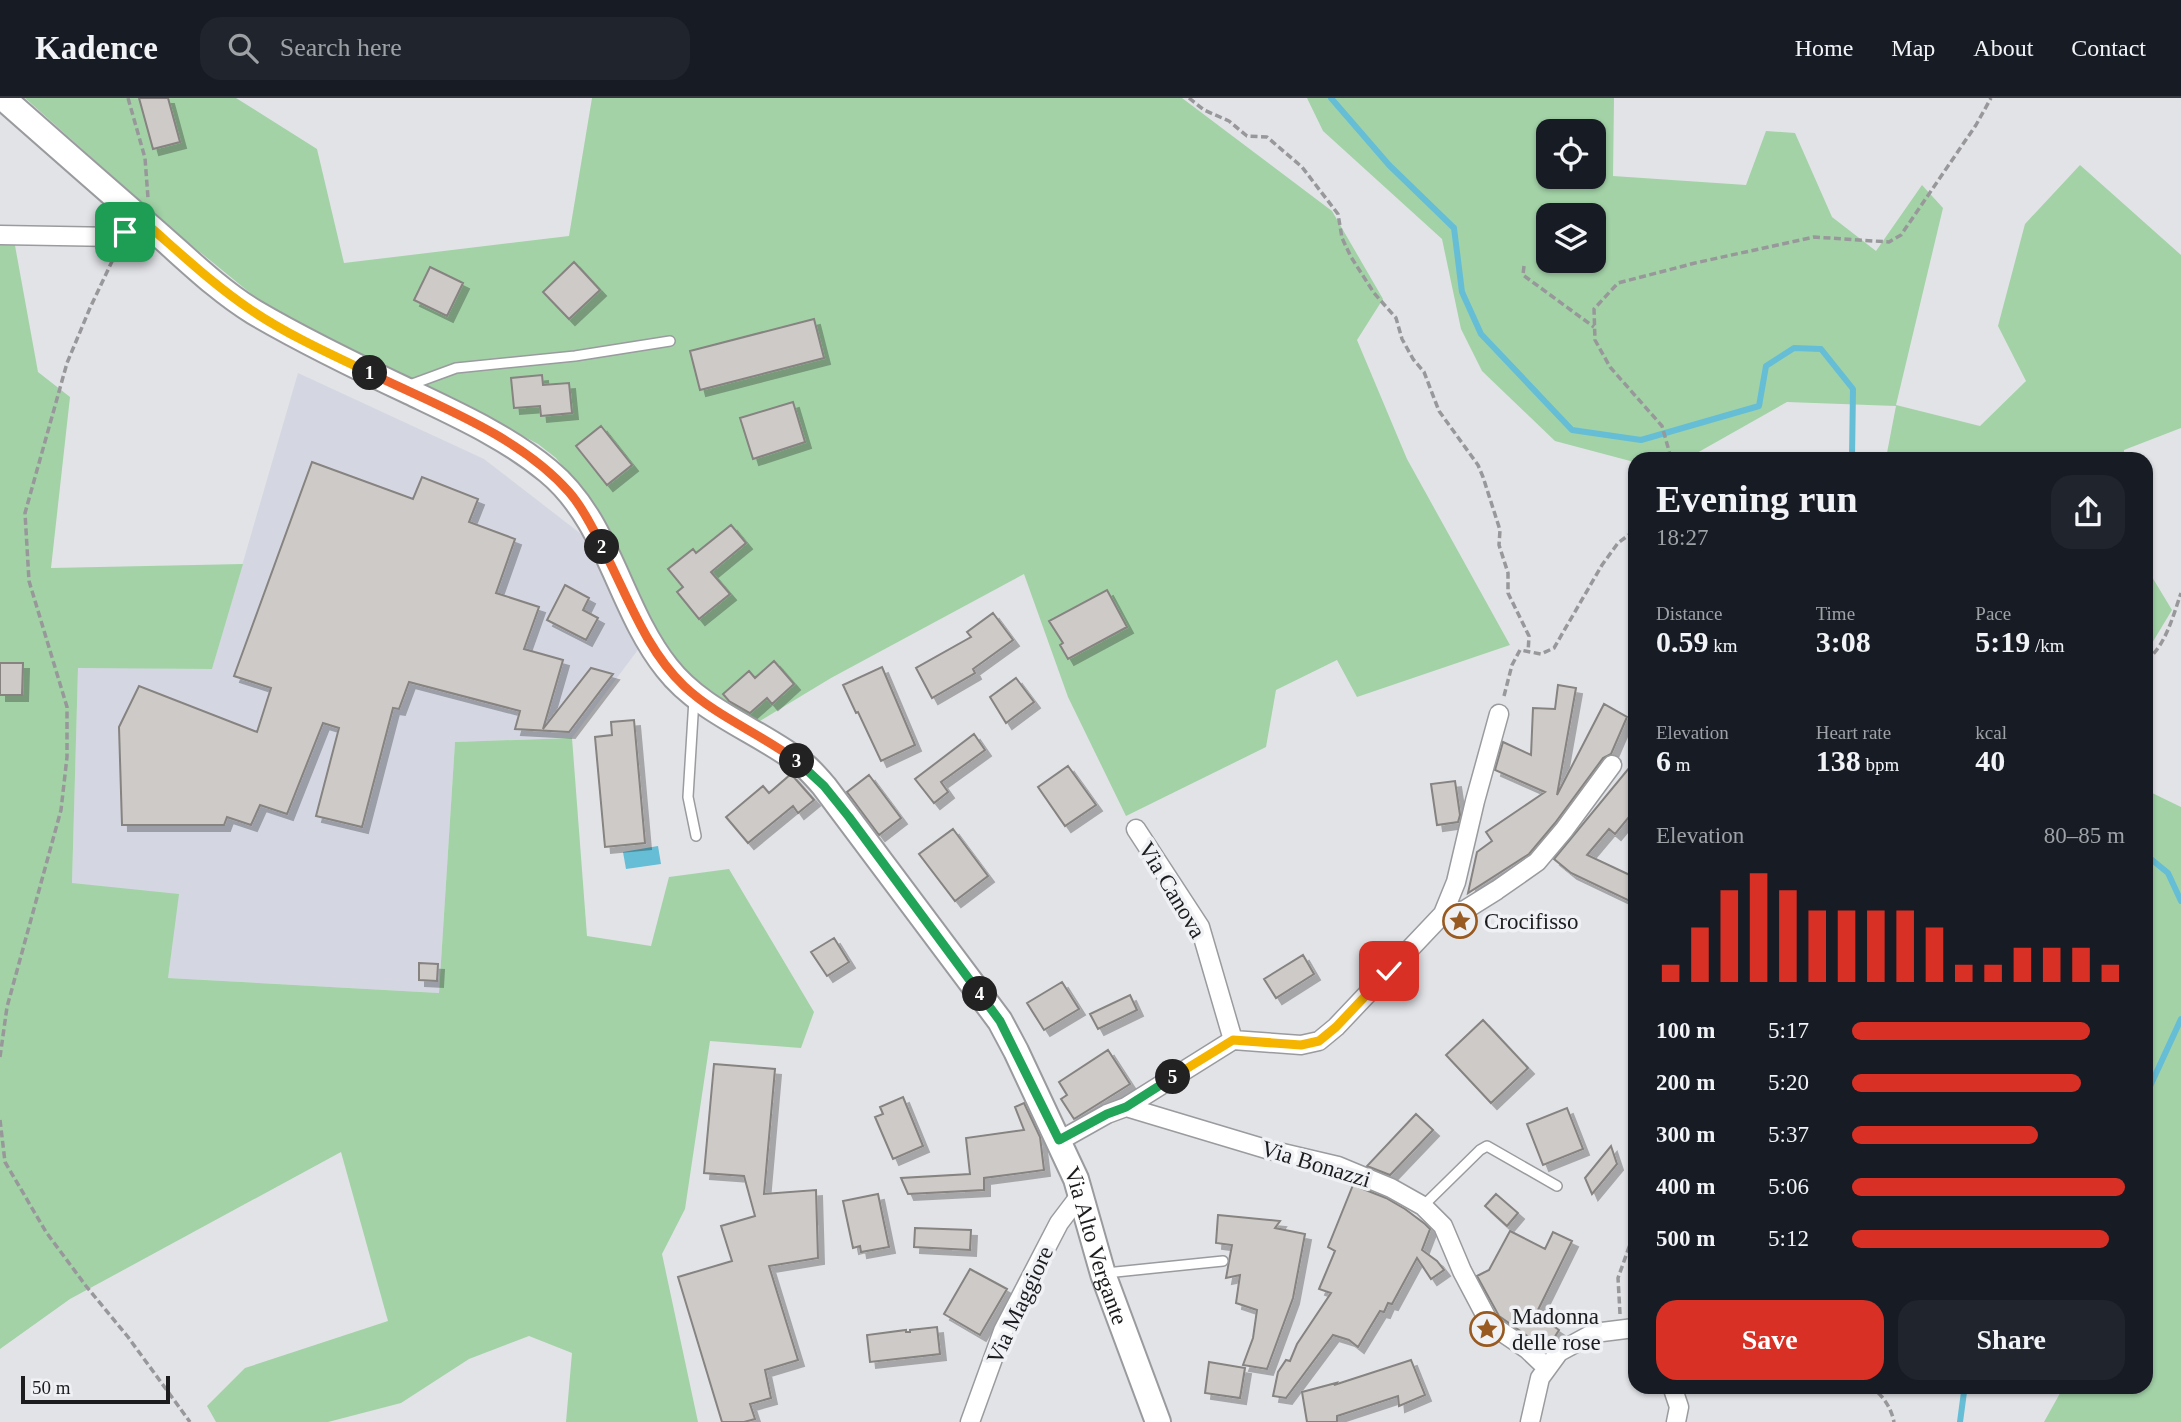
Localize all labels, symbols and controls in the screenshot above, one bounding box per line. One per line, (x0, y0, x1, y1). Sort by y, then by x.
search box (200, 17, 690, 80)
icon: search (224, 29, 262, 67)
text: Kadence (35, 30, 158, 66)
text: Search here (280, 33, 402, 62)
text: Home (1795, 35, 1853, 61)
text: Map (1891, 35, 1935, 61)
text: About (1973, 35, 2033, 61)
text: Contact (2071, 35, 2146, 61)
map controls (1536, 119, 1606, 273)
button: locate (1536, 119, 1606, 189)
pin (95, 202, 155, 262)
button: layers (1536, 203, 1606, 273)
icon: arrive (106, 213, 144, 251)
pin: 1 (352, 356, 388, 390)
text: 1 (365, 362, 374, 383)
button: share (2051, 475, 2125, 549)
text: Evening run (1656, 478, 1858, 520)
text: 18:27 (1656, 525, 1708, 550)
pin: 2 (584, 530, 620, 564)
text: 2 (597, 536, 606, 557)
text: Distance (1656, 603, 1722, 624)
text: Time (1816, 603, 1855, 624)
text: Pace (1975, 603, 2011, 624)
text: 0.59 (1656, 625, 1709, 658)
text: 3:08 (1816, 625, 1871, 658)
text: 5:19 (1975, 625, 2030, 658)
text: km (1709, 635, 1738, 656)
text: /km (2030, 635, 2065, 656)
text: Elevation (1656, 722, 1729, 743)
text: Heart rate (1816, 722, 1891, 743)
text: kcal (1975, 722, 2007, 743)
pin: 3 (780, 744, 814, 778)
text: 6 (1656, 744, 1671, 777)
text: 138 (1816, 744, 1861, 777)
text: 40 (1975, 744, 2005, 777)
text: 3 (792, 750, 801, 771)
text: m (1671, 754, 1691, 775)
text: bpm (1861, 754, 1899, 775)
text: Elevation (1656, 823, 1744, 848)
text: 80–85 m (2044, 823, 2125, 848)
street label: Via Canova (1134, 837, 1210, 943)
place icon: Crocifisso (1441, 902, 1479, 940)
place label: Crocifisso (1484, 909, 1579, 934)
pin (1359, 941, 1419, 1001)
icon: check (1370, 952, 1408, 990)
pin: 4 (962, 976, 998, 1012)
text: 4 (975, 983, 984, 1004)
text: 100 m (1656, 1018, 1715, 1043)
text: 5:17 (1768, 1018, 1809, 1043)
pin: 5 (1156, 1060, 1190, 1094)
text: 5 (1168, 1066, 1177, 1087)
text: 200 m (1656, 1070, 1715, 1095)
text: 5:20 (1768, 1070, 1809, 1095)
text: 300 m (1656, 1122, 1715, 1147)
text: 5:37 (1768, 1122, 1809, 1147)
street label: Via Bonazzi (1258, 1136, 1374, 1192)
street label: Via Alto Vergante (1059, 1163, 1133, 1328)
text: 400 m (1656, 1174, 1715, 1199)
text: 5:06 (1768, 1174, 1809, 1199)
text: 500 m (1656, 1226, 1715, 1251)
text: 5:12 (1768, 1226, 1809, 1251)
street label: Via Maggiore (982, 1242, 1058, 1368)
button: Save (1656, 1300, 1884, 1380)
button: Share (1898, 1300, 2125, 1380)
place label: Madonna delle rose (1512, 1304, 1601, 1355)
place icon: Madonna delle rose (1468, 1310, 1506, 1348)
scale bar (21, 1373, 170, 1405)
text: 50 m (32, 1377, 71, 1398)

